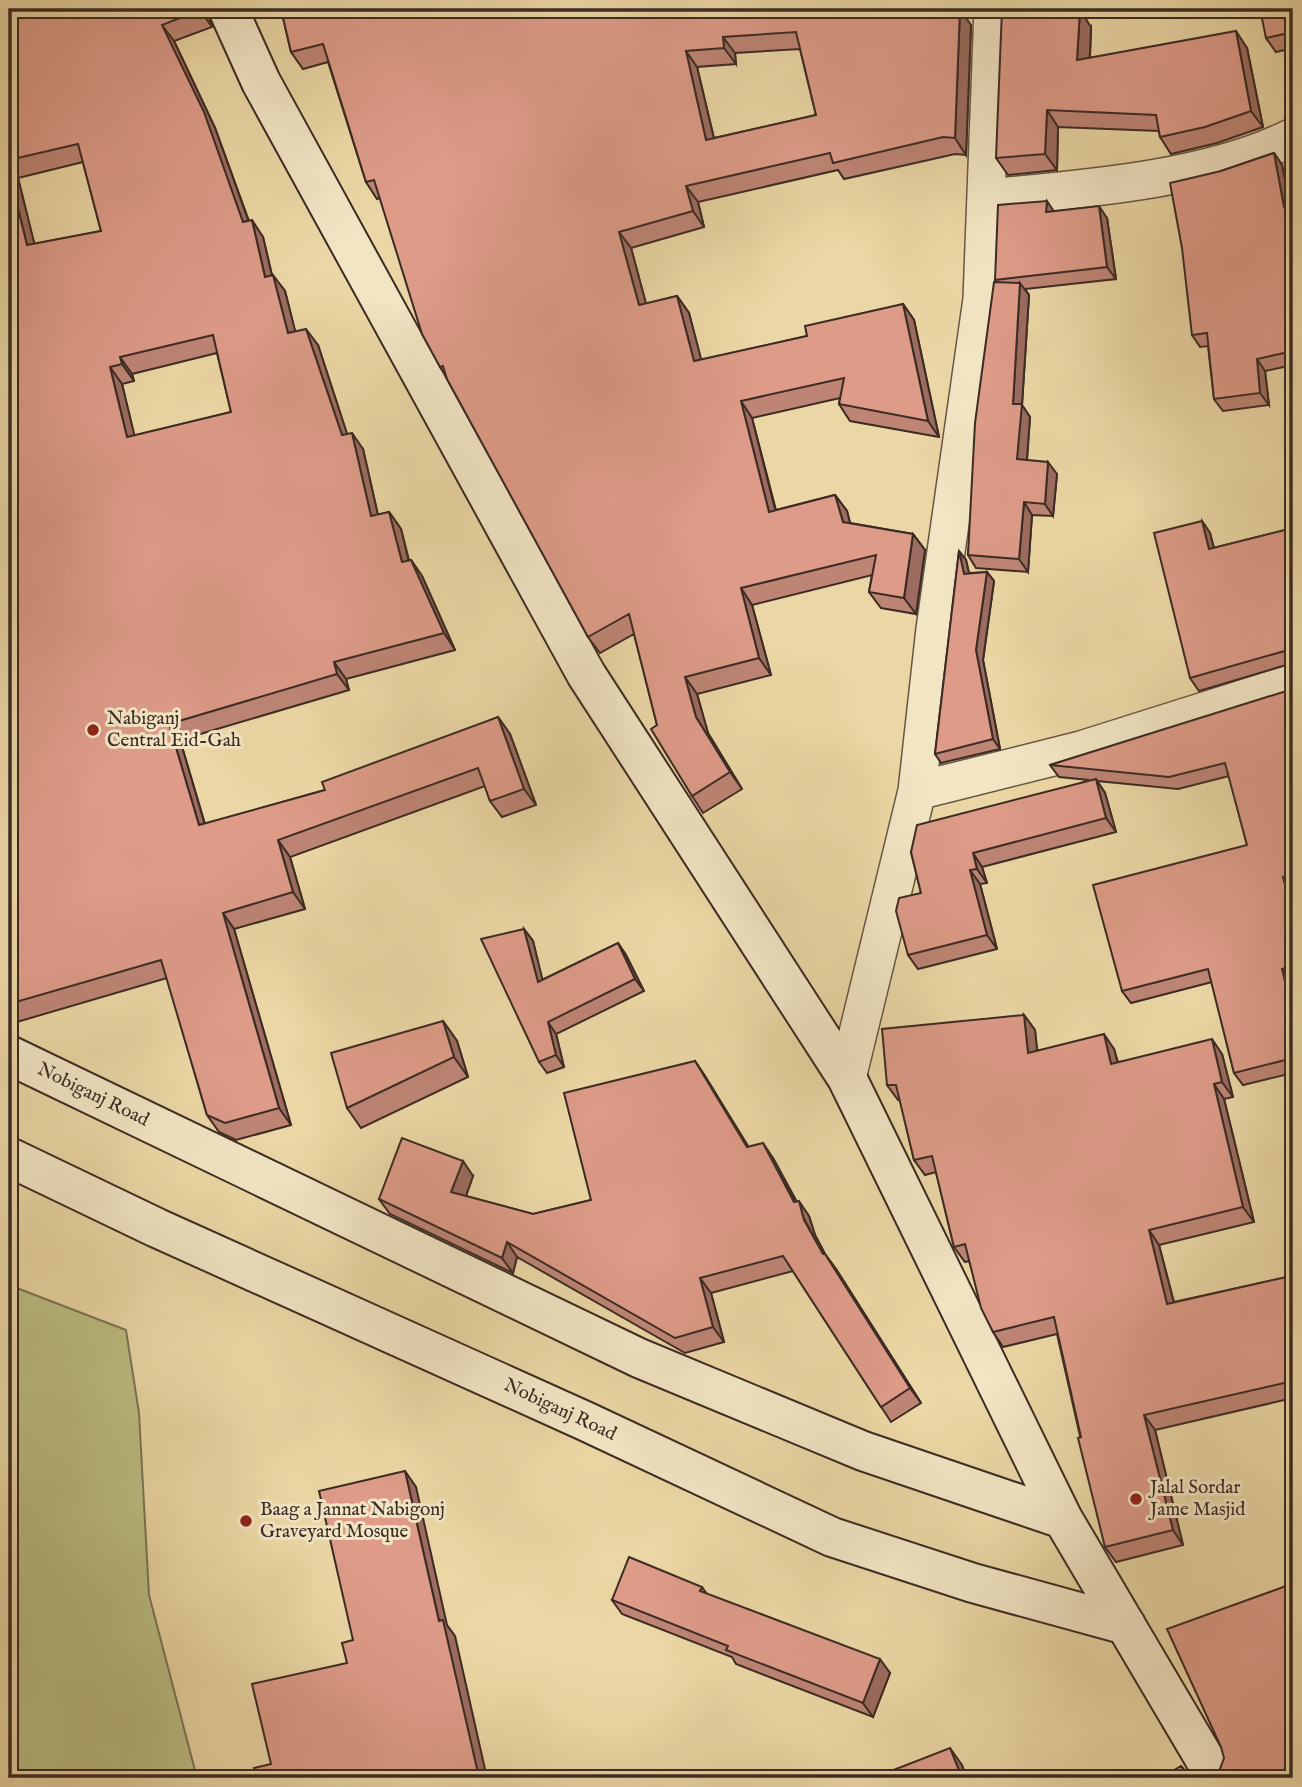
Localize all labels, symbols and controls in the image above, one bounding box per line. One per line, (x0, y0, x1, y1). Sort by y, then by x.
place label: Nabiganj Central Eid-Gah (107, 707, 241, 753)
marker: Nabiganj Central Eid-Gah (85, 722, 101, 738)
street label: Nobiganj Road (33, 1058, 154, 1133)
street label: Nobiganj Road (500, 1373, 621, 1447)
place label: Jalal Sordar Jame Masjid (1148, 1476, 1246, 1522)
marker: Jalal Sordar Jame Masjid (1128, 1491, 1144, 1507)
place label: Baag a Jannat Nabigonj Graveyard Mosque (260, 1498, 445, 1544)
marker: Baag a Jannat Nabigonj Graveyard Mosque (238, 1513, 254, 1529)

